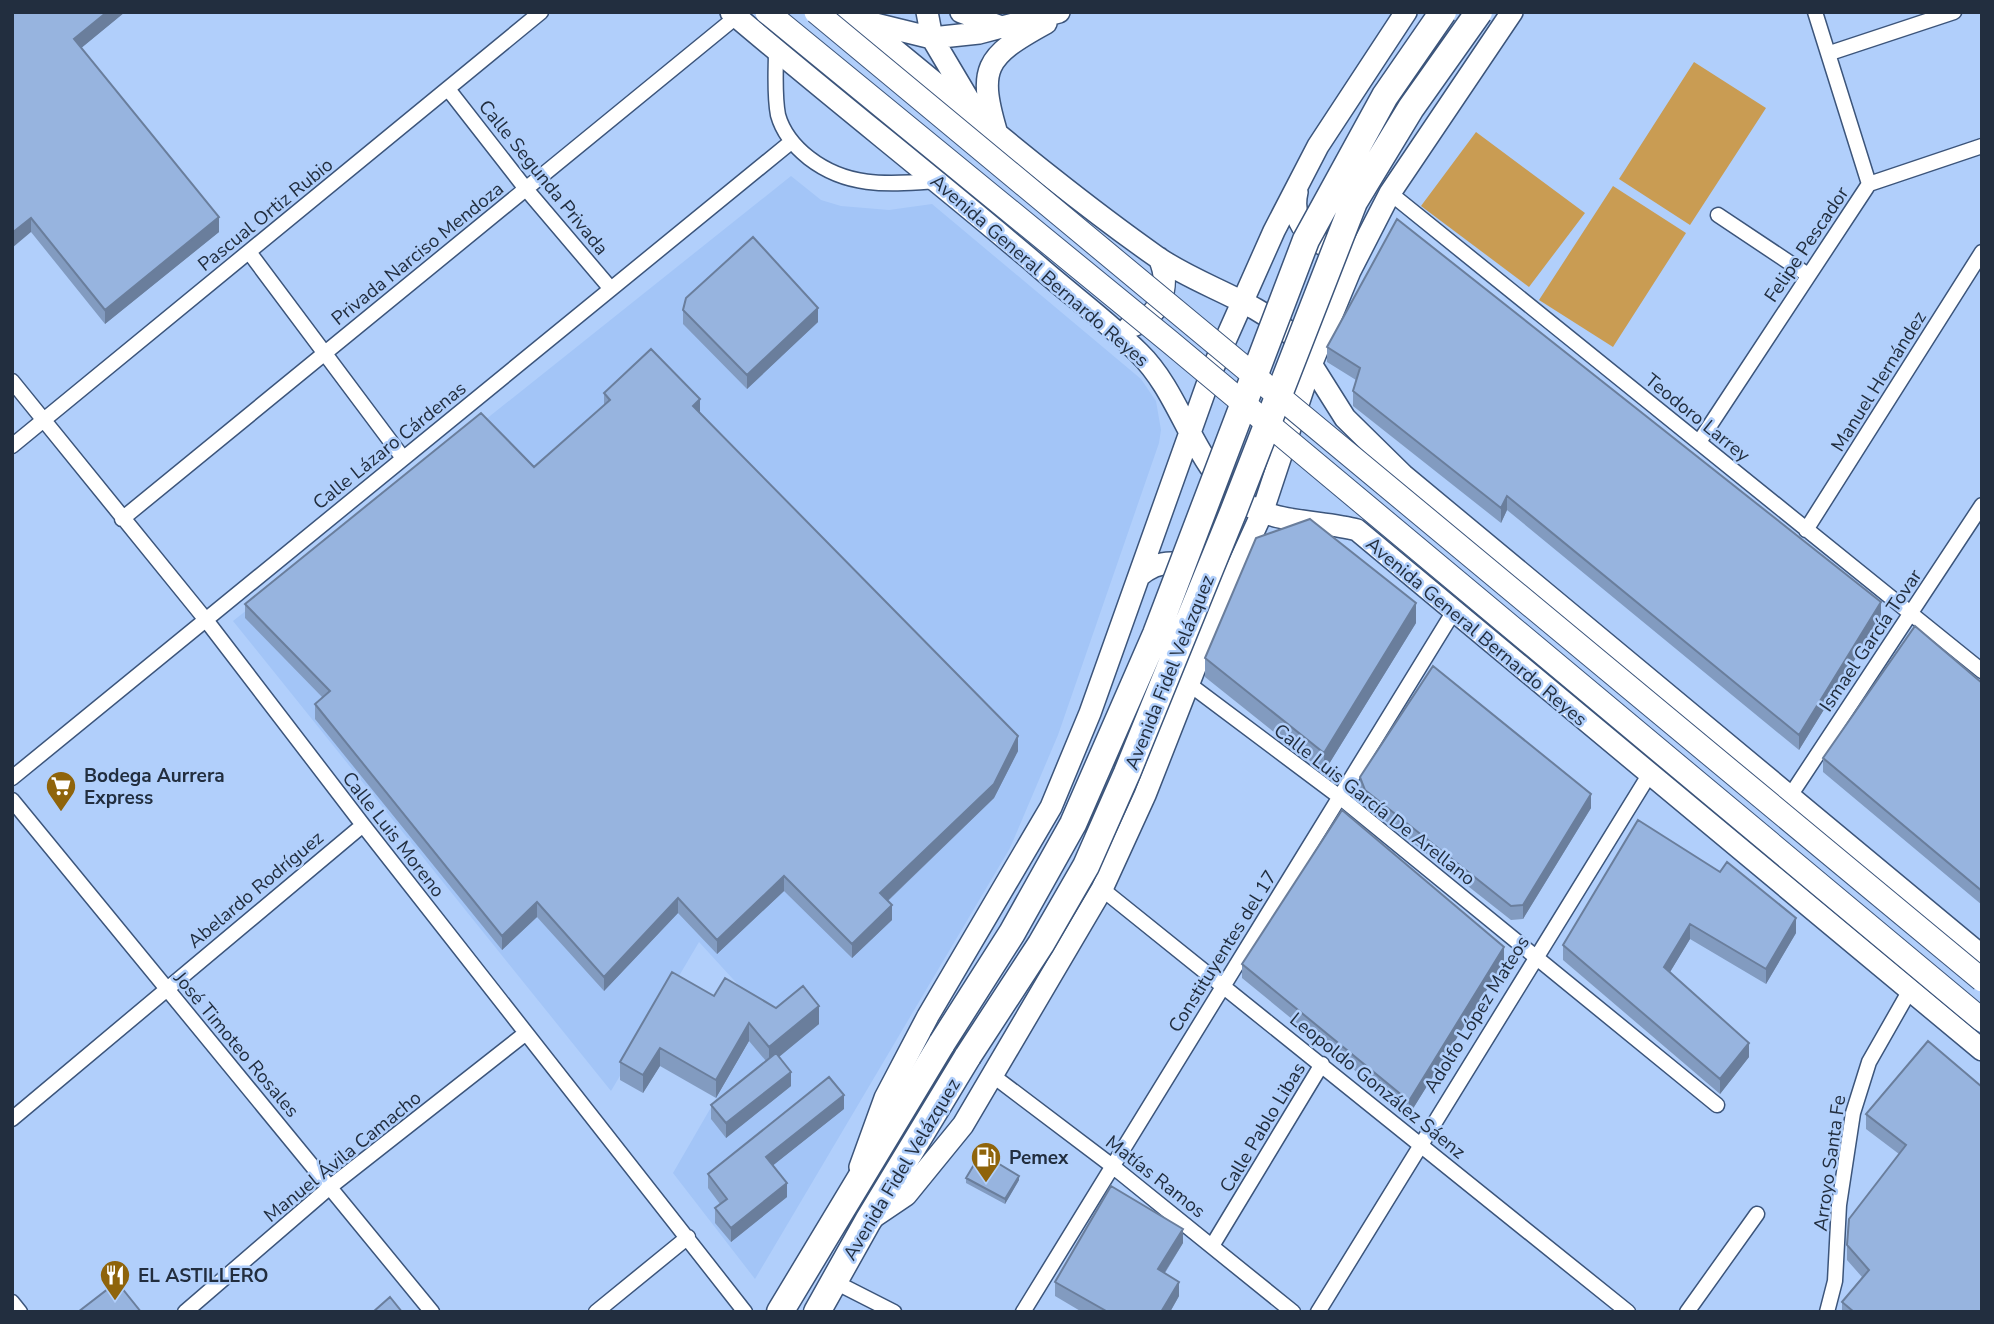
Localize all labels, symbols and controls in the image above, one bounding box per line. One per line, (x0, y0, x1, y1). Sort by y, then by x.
street label: Calle Segunda Privada (472, 94, 614, 261)
street label: Pascual Ortiz Rubio (193, 152, 339, 277)
street label: Avenida General Bernardo Reyes (925, 169, 1154, 373)
street label: Privada Narciso Mendoza (326, 176, 509, 331)
street label: Felipe Pescador (1758, 181, 1855, 308)
street label: Manuel Hernández (1825, 306, 1933, 457)
street label: Teodoro Larrey (1639, 367, 1755, 468)
street label: Calle Lázaro Cárdenas (307, 376, 472, 516)
street label: Avenida General Bernardo Reyes (1360, 531, 1593, 732)
street label: Ismael García Tovar (1813, 564, 1928, 717)
street label: Avenida Fidel Velázquez (1119, 571, 1221, 774)
street label: Calle Luis García De Arellano (1268, 718, 1481, 892)
place label: Bodega Aurrera Express (84, 763, 225, 811)
street label: Calle Luis Moreno (336, 766, 451, 903)
supermarket icon: Bodega Aurrera Express (44, 769, 78, 813)
street label: Abelardo Rodríguez (182, 825, 329, 954)
street label: Constituyentes del 17 (1162, 866, 1283, 1038)
street label: Adolfo López Mateos (1418, 931, 1536, 1098)
street label: José Timoteo Rosales (167, 966, 305, 1123)
street label: Leopoldo González Sáenz (1284, 1007, 1471, 1165)
street label: Calle Pablo Libas (1214, 1058, 1312, 1197)
street label: Avenida Fidel Velázquez (837, 1074, 967, 1265)
street label: Manuel Ávila Camacho (258, 1085, 427, 1228)
street label: Arroyo Santa Fe (1808, 1093, 1852, 1233)
street label: Matías Ramos (1100, 1130, 1211, 1224)
fuel station icon: Pemex (969, 1140, 1003, 1184)
place label: Pemex (1009, 1145, 1069, 1171)
restaurant icon: EL ASTILLERO (98, 1258, 132, 1302)
place label: EL ASTILLERO (138, 1263, 269, 1289)

